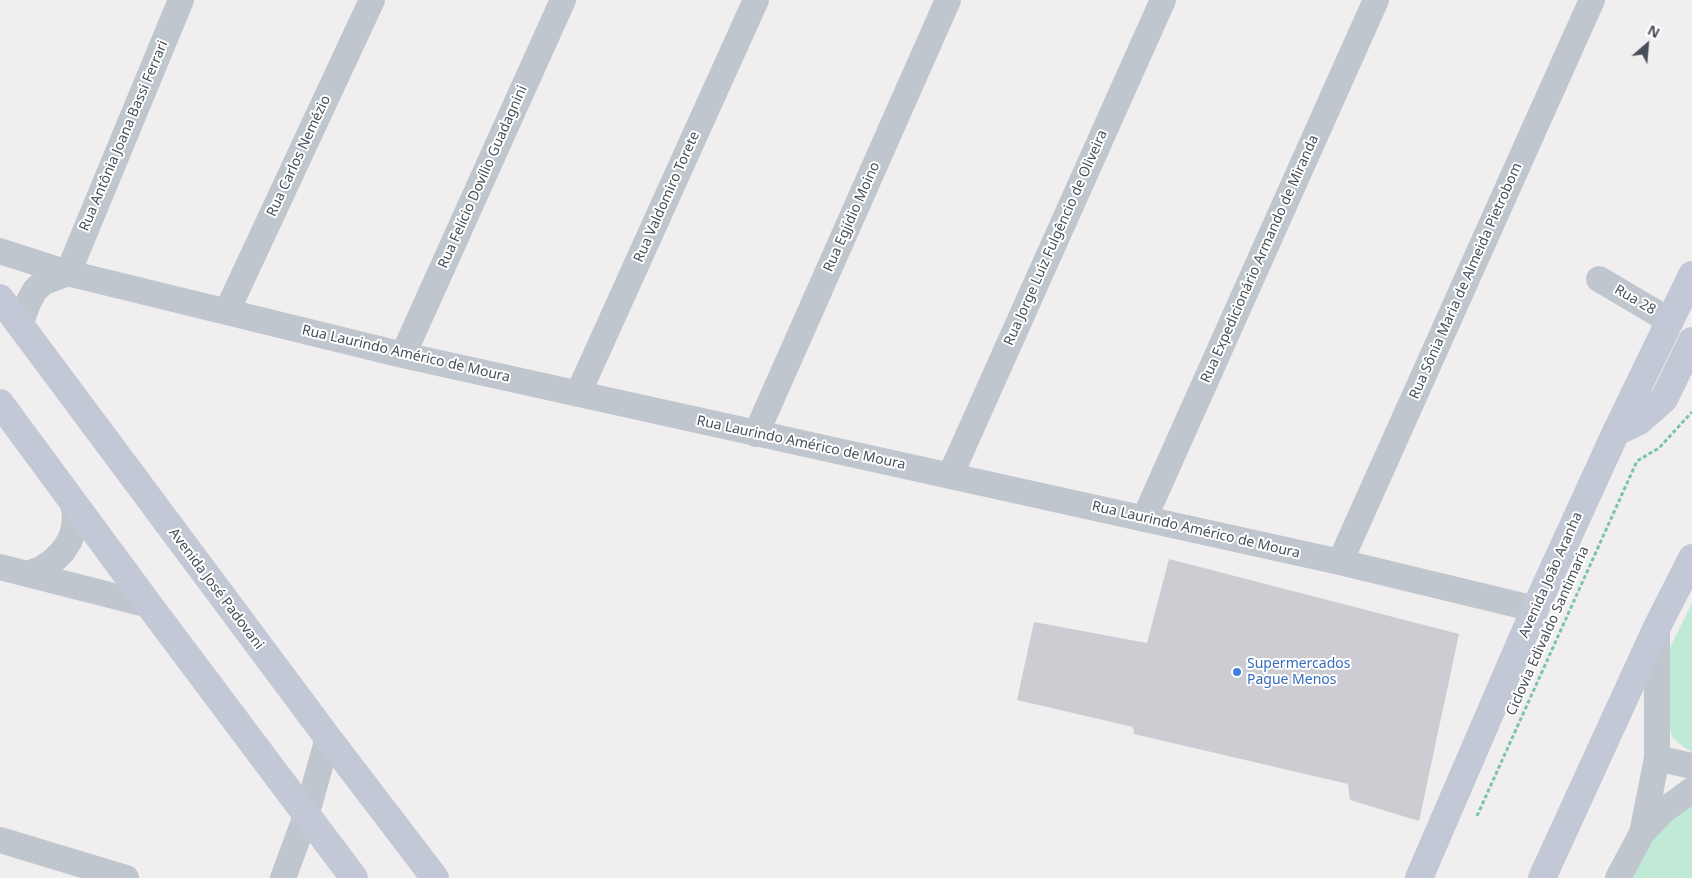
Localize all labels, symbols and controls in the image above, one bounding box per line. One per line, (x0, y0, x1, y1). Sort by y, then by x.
north arrow (1622, 20, 1672, 70)
text: N (1645, 20, 1663, 42)
street label: Rua Antônia Joana Bassi Ferrari (76, 38, 172, 234)
street label: Rua Felício Dovílio Guadagnini (435, 83, 531, 271)
street label: Rua Carlos Nemézio (264, 93, 334, 219)
street label: Rua Jorge Luiz Fulgêncio de Oliveira (1001, 128, 1111, 348)
street label: Rua Valdomiro Torete (631, 129, 703, 265)
street label: Rua Expedicionário Armando de Miranda (1198, 132, 1322, 386)
street label: Rua Egjídio Moino (820, 159, 884, 275)
street label: Rua Sônia Maria de Almeida Pietrobom (1406, 160, 1526, 402)
street label: Rua 28 (1611, 282, 1659, 318)
street label: Rua Laurindo Américo de Moura (300, 322, 512, 386)
street label: Rua Laurindo Américo de Moura (695, 413, 907, 473)
street label: Rua Laurindo Américo de Moura (1090, 498, 1302, 562)
street label: Avenida João Aranha (1516, 509, 1586, 641)
street label: Avenida José Padovani (165, 525, 267, 653)
street label: Ciclovia Edivaldo Santimaria (1503, 544, 1593, 718)
place label: Supermercados Pague Menos (1247, 656, 1350, 689)
marker: Supermercados Pague Menos (1231, 666, 1243, 678)

